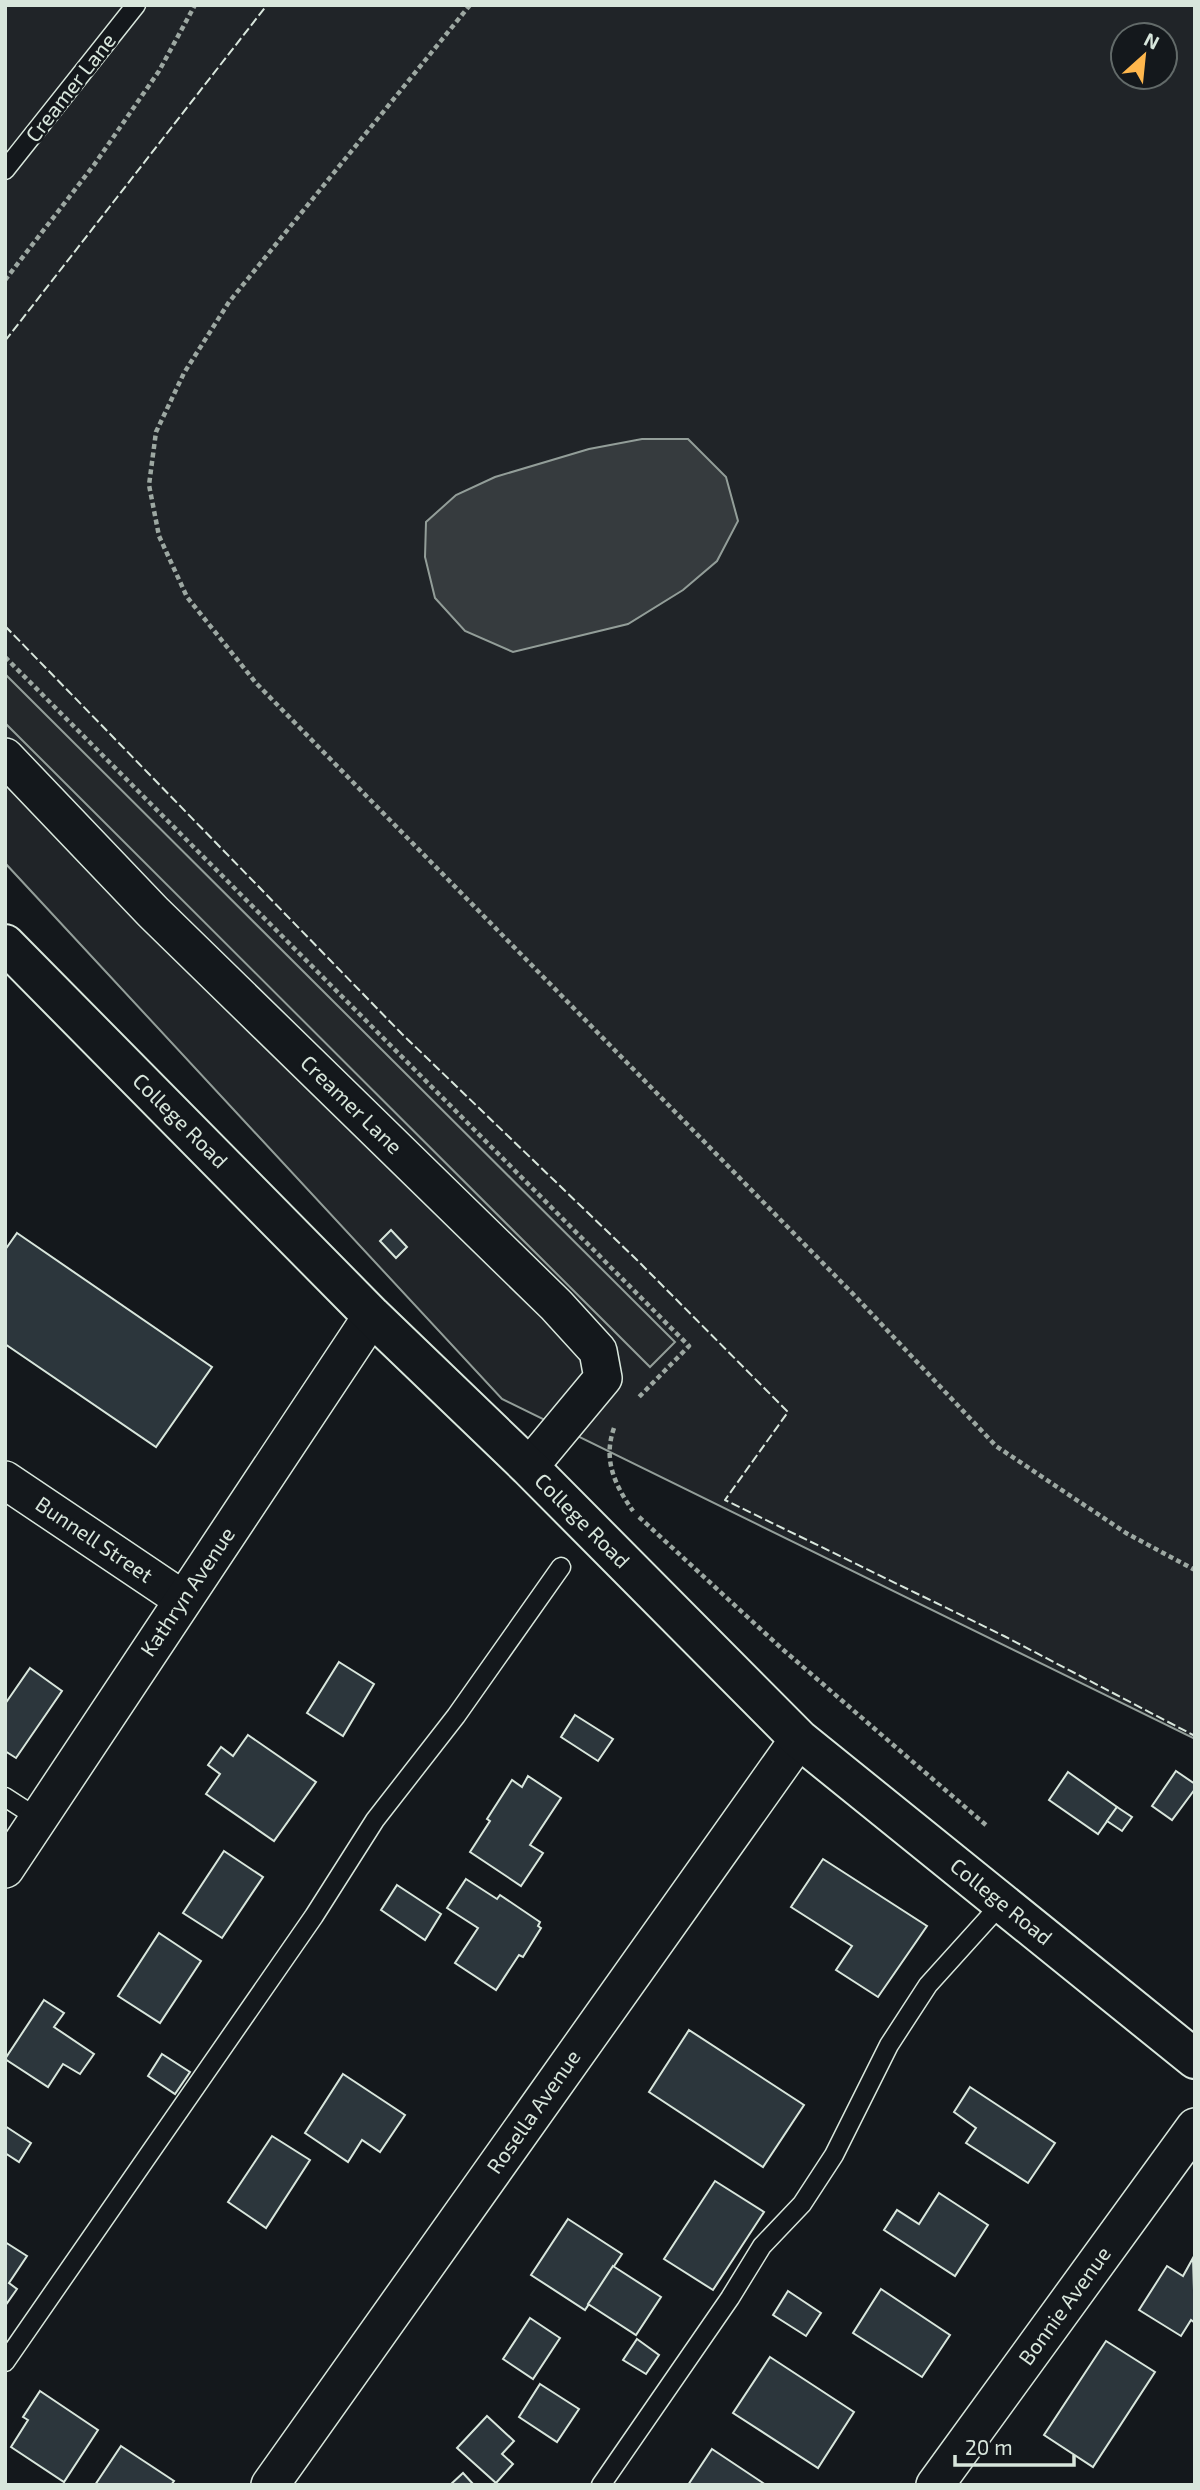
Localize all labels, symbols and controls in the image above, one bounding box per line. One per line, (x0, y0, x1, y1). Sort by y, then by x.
north arrow (1109, 21, 1179, 91)
text: N (1141, 27, 1163, 54)
street label: Creamer Lane (20, 28, 120, 146)
street label: Creamer Lane (296, 1049, 408, 1158)
street label: College Road (129, 1067, 234, 1172)
street label: College Road (531, 1467, 636, 1572)
street label: Bunnell Street (32, 1490, 158, 1587)
street label: Kathryn Avenue (134, 1522, 239, 1661)
street label: College Road (946, 1852, 1058, 1949)
street label: Rosella Avenue (481, 2044, 585, 2178)
street label: Bonnie Avenue (1012, 2241, 1115, 2369)
scale bar (955, 2424, 1074, 2468)
text: 20 m (965, 2434, 1013, 2459)

